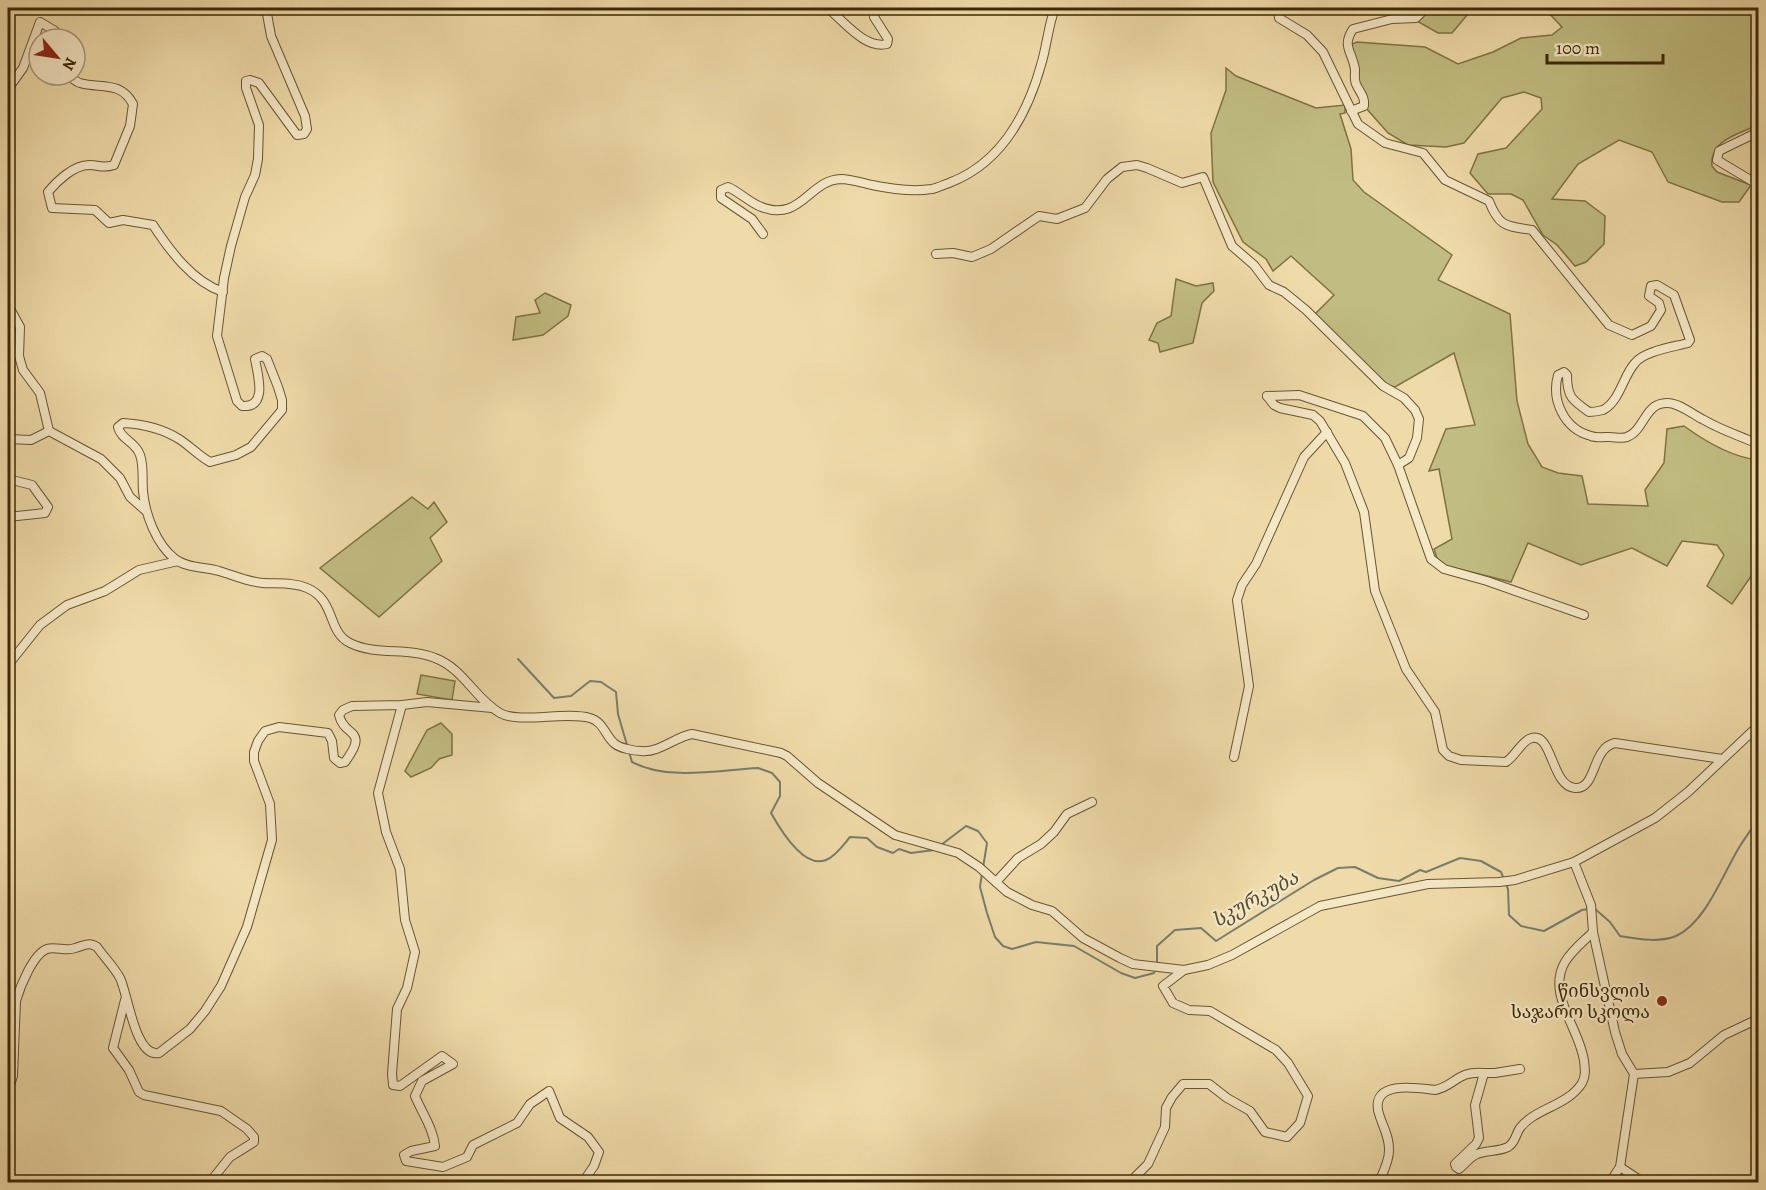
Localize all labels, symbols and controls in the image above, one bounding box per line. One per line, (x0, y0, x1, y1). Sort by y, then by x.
north arrow (27, 27, 87, 87)
scale bar (1547, 27, 1662, 65)
text: 100 m (1556, 36, 1600, 60)
text: N (57, 53, 82, 75)
water label: სკურკუბა (1207, 864, 1303, 934)
place label: წინსვლის საჯარო სკოლა (1511, 979, 1650, 1024)
marker: წინსვლის საჯარო სკოლა (1655, 994, 1669, 1008)

